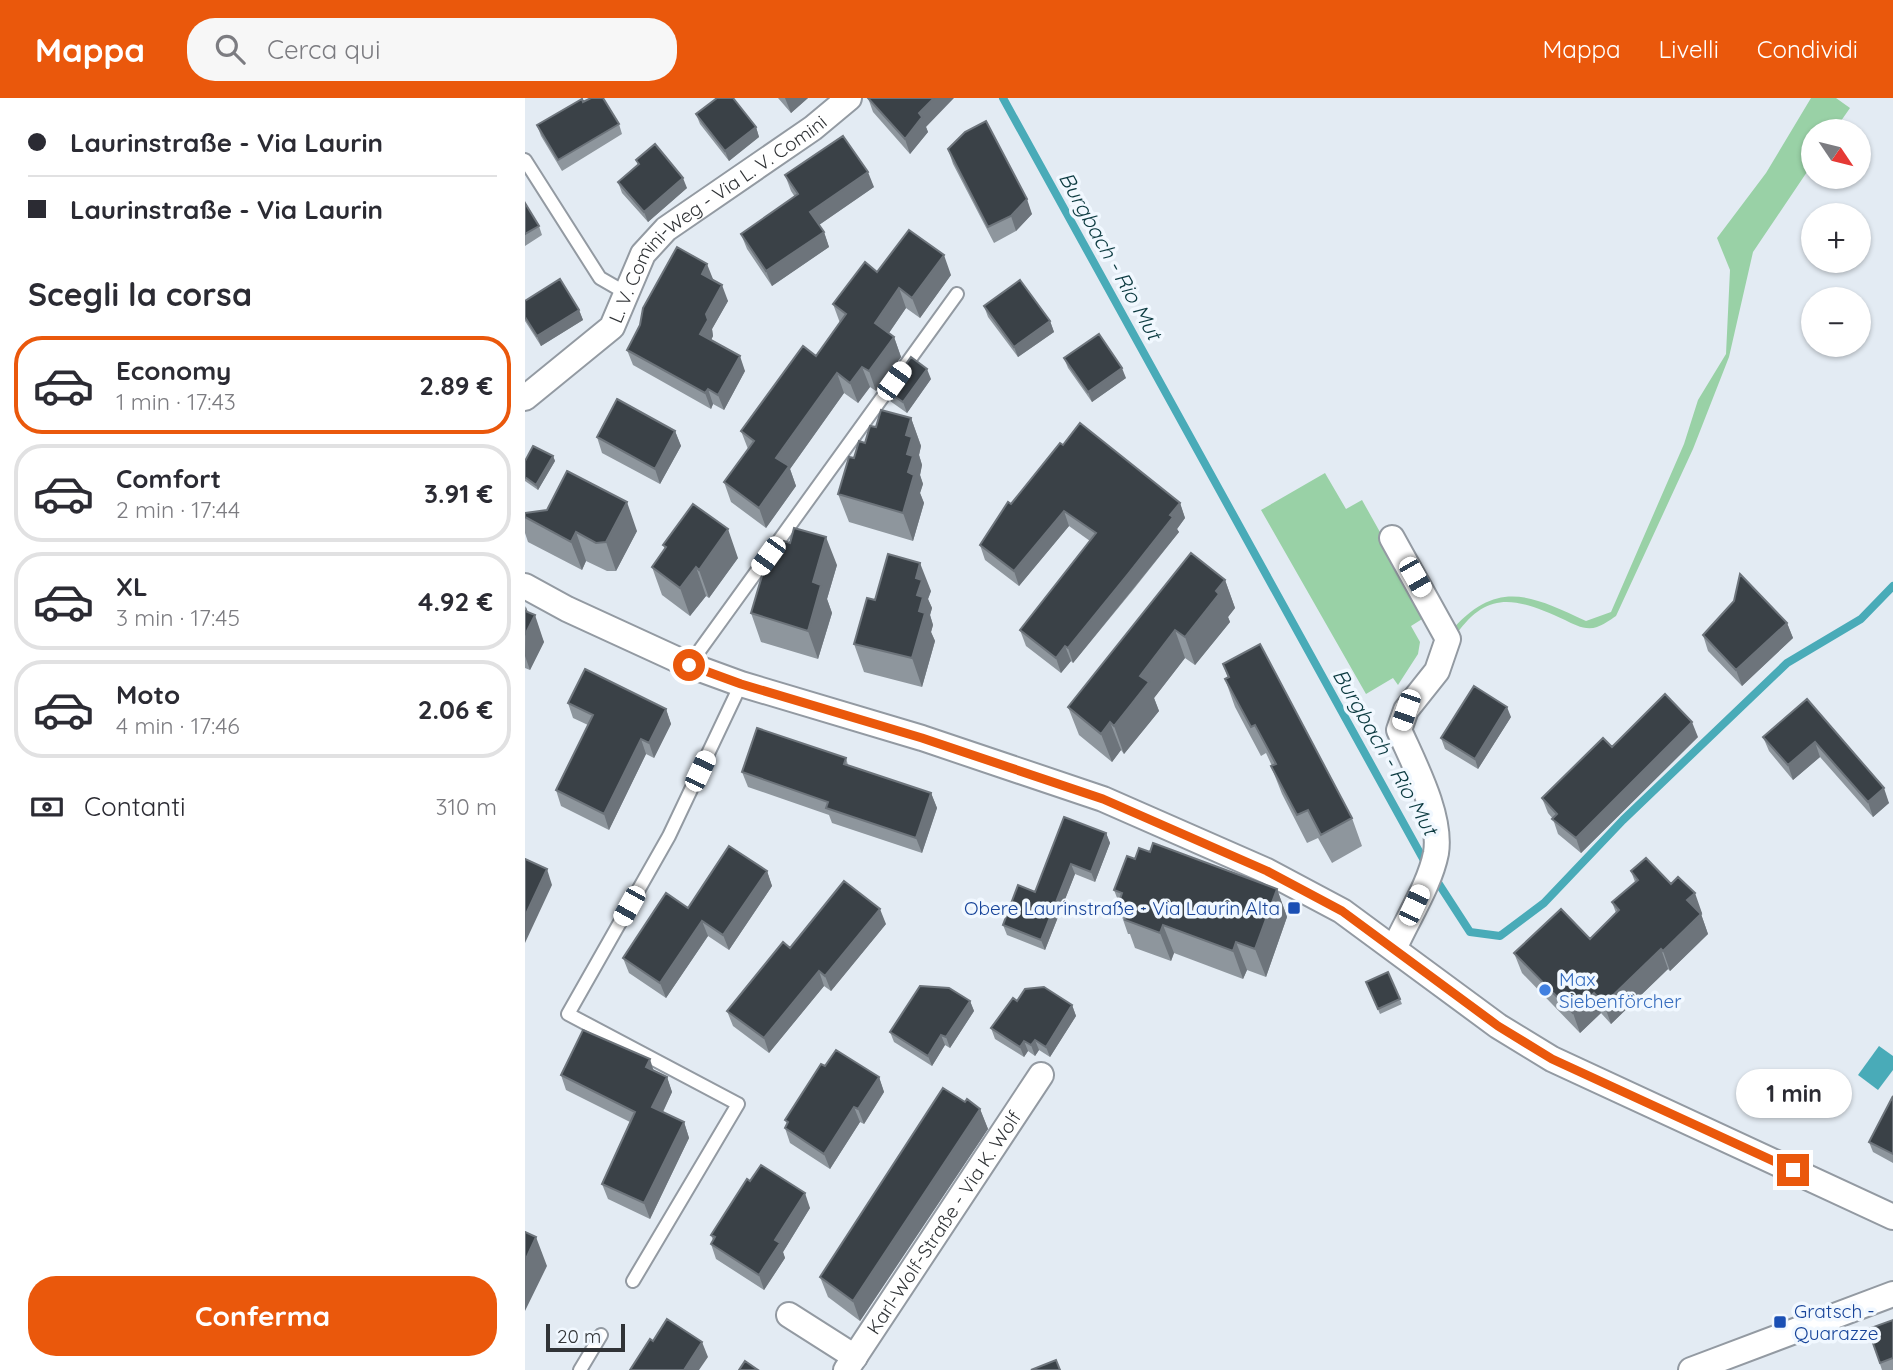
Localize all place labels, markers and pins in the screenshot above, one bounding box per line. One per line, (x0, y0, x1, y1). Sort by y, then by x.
place label: Obere Laurinstraße - Via Laurin Alta (964, 896, 1280, 920)
marker: Obere Laurinstraße - Via Laurin Alta (1286, 900, 1302, 916)
place label: Max Siebenförcher (1559, 967, 1682, 1013)
marker: Max Siebenförcher (1537, 982, 1553, 998)
place label: Gratsch - Quarazze (1794, 1299, 1878, 1345)
marker: Gratsch - Quarazze (1772, 1314, 1788, 1330)

